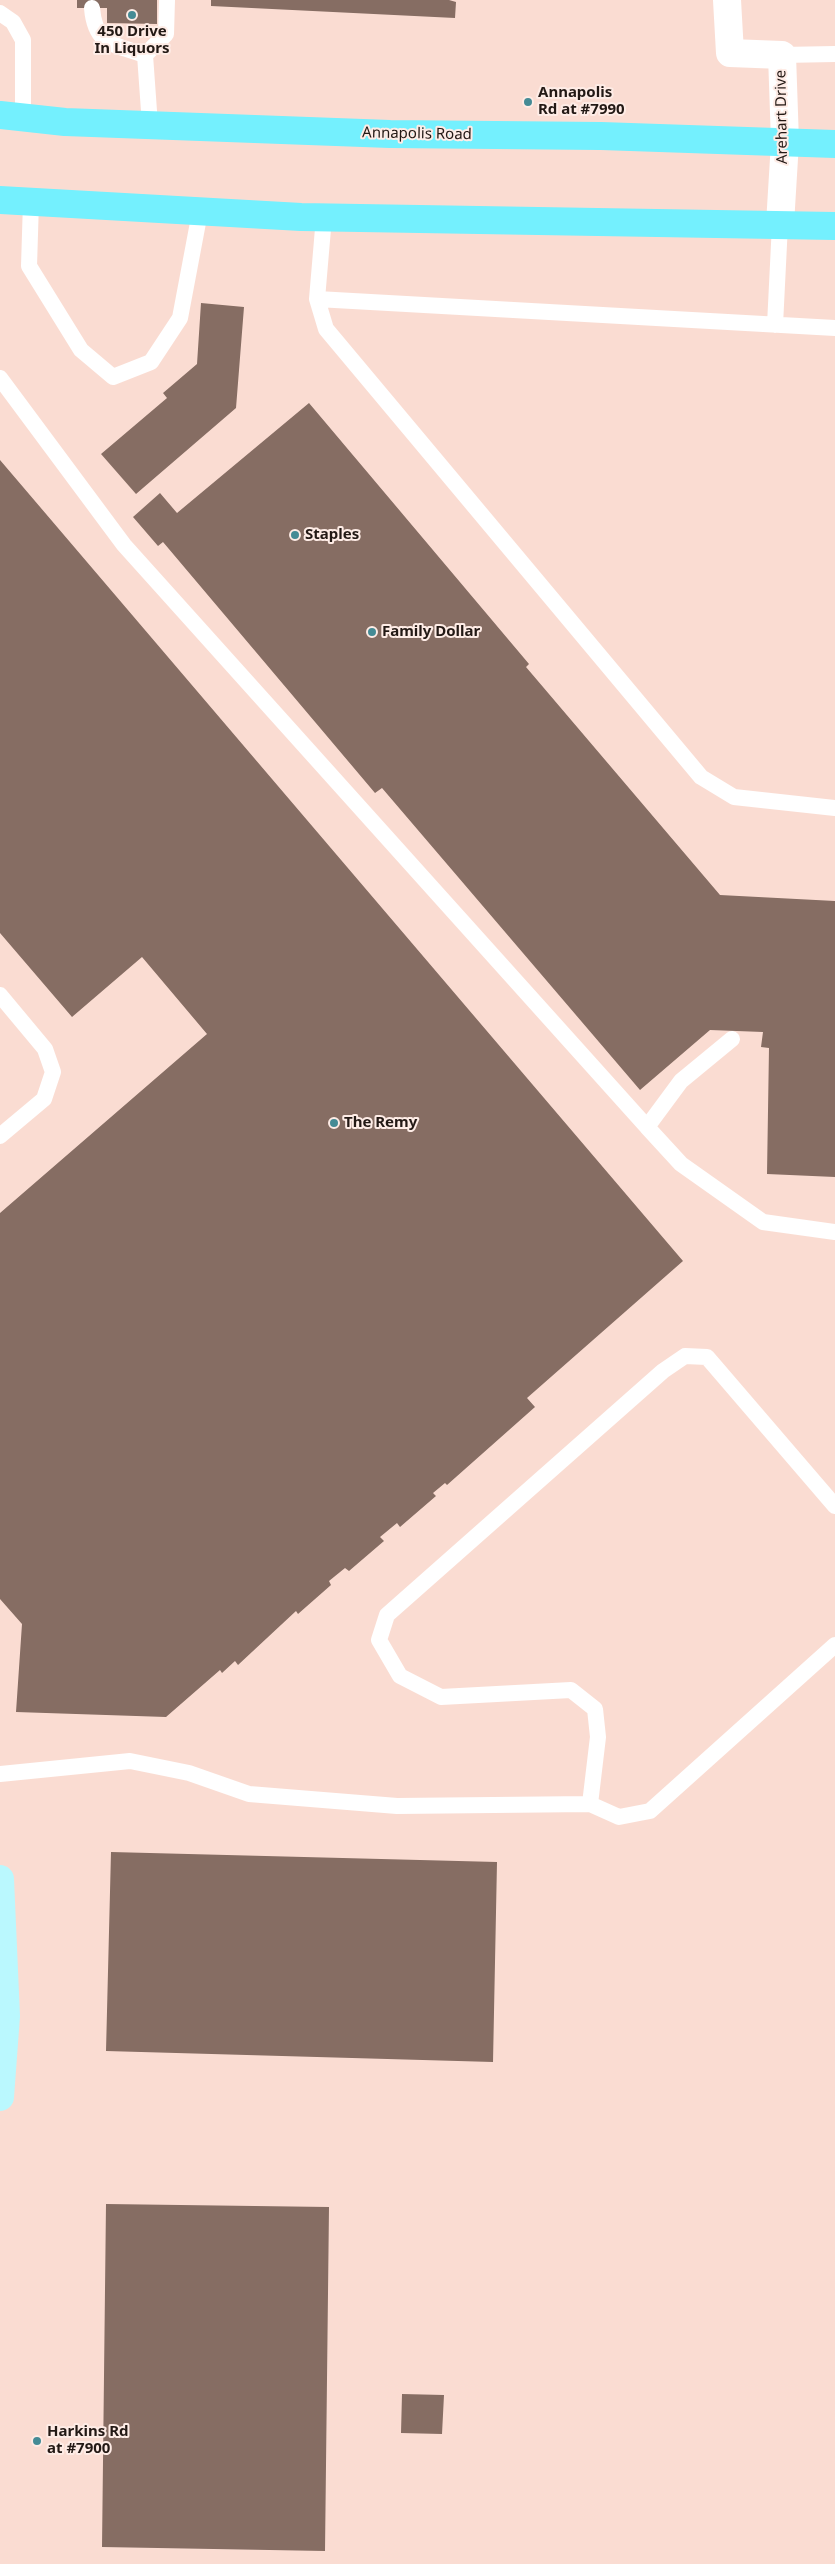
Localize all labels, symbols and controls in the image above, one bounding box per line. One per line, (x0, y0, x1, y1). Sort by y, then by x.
marker: 450 Drive In Liquors (126, 9, 138, 21)
place label: 450 Drive In Liquors (94, 23, 170, 58)
street label: Arehart Drive (772, 70, 792, 164)
place label: Annapolis Rd at #7990 (538, 84, 625, 119)
marker: Annapolis Rd at #7990 (522, 96, 534, 108)
street label: Annapolis Road (362, 124, 472, 144)
place label: Staples (305, 526, 359, 544)
marker: Staples (289, 529, 301, 541)
place label: Family Dollar (382, 623, 480, 641)
marker: Family Dollar (366, 626, 378, 638)
place label: The Remy (344, 1114, 417, 1132)
marker: The Remy (328, 1117, 340, 1129)
place label: Harkins Rd at #7900 (47, 2423, 128, 2458)
marker: Harkins Rd at #7900 (31, 2435, 43, 2447)

